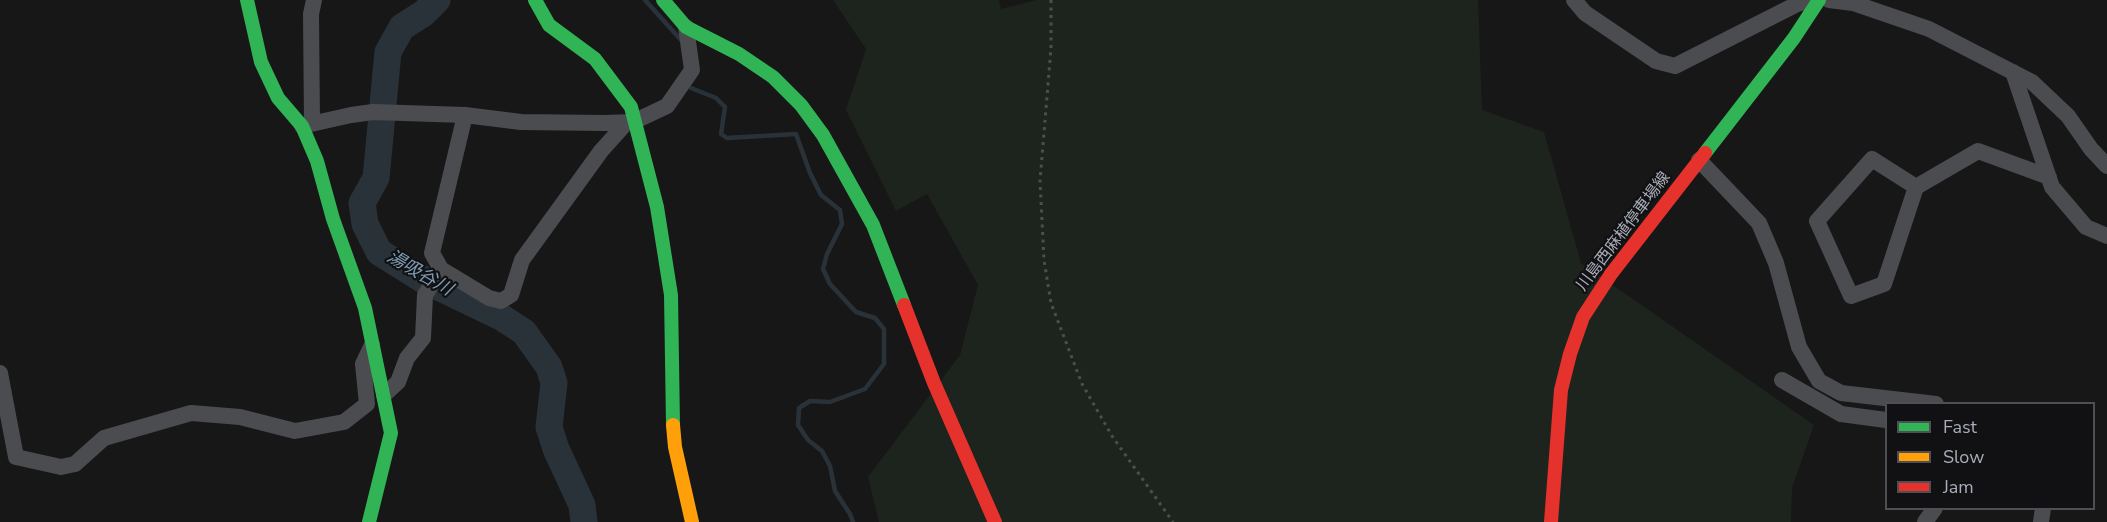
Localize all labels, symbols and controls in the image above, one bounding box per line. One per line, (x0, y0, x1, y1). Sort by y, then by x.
street label: 川島西麻植停車場線 (1573, 169, 1675, 295)
water label: 湯吸谷川 (382, 247, 456, 301)
legend (1885, 402, 2095, 510)
text: Fast (1943, 415, 1977, 439)
text: Slow (1943, 445, 1984, 469)
text: Jam (1943, 475, 1974, 499)

